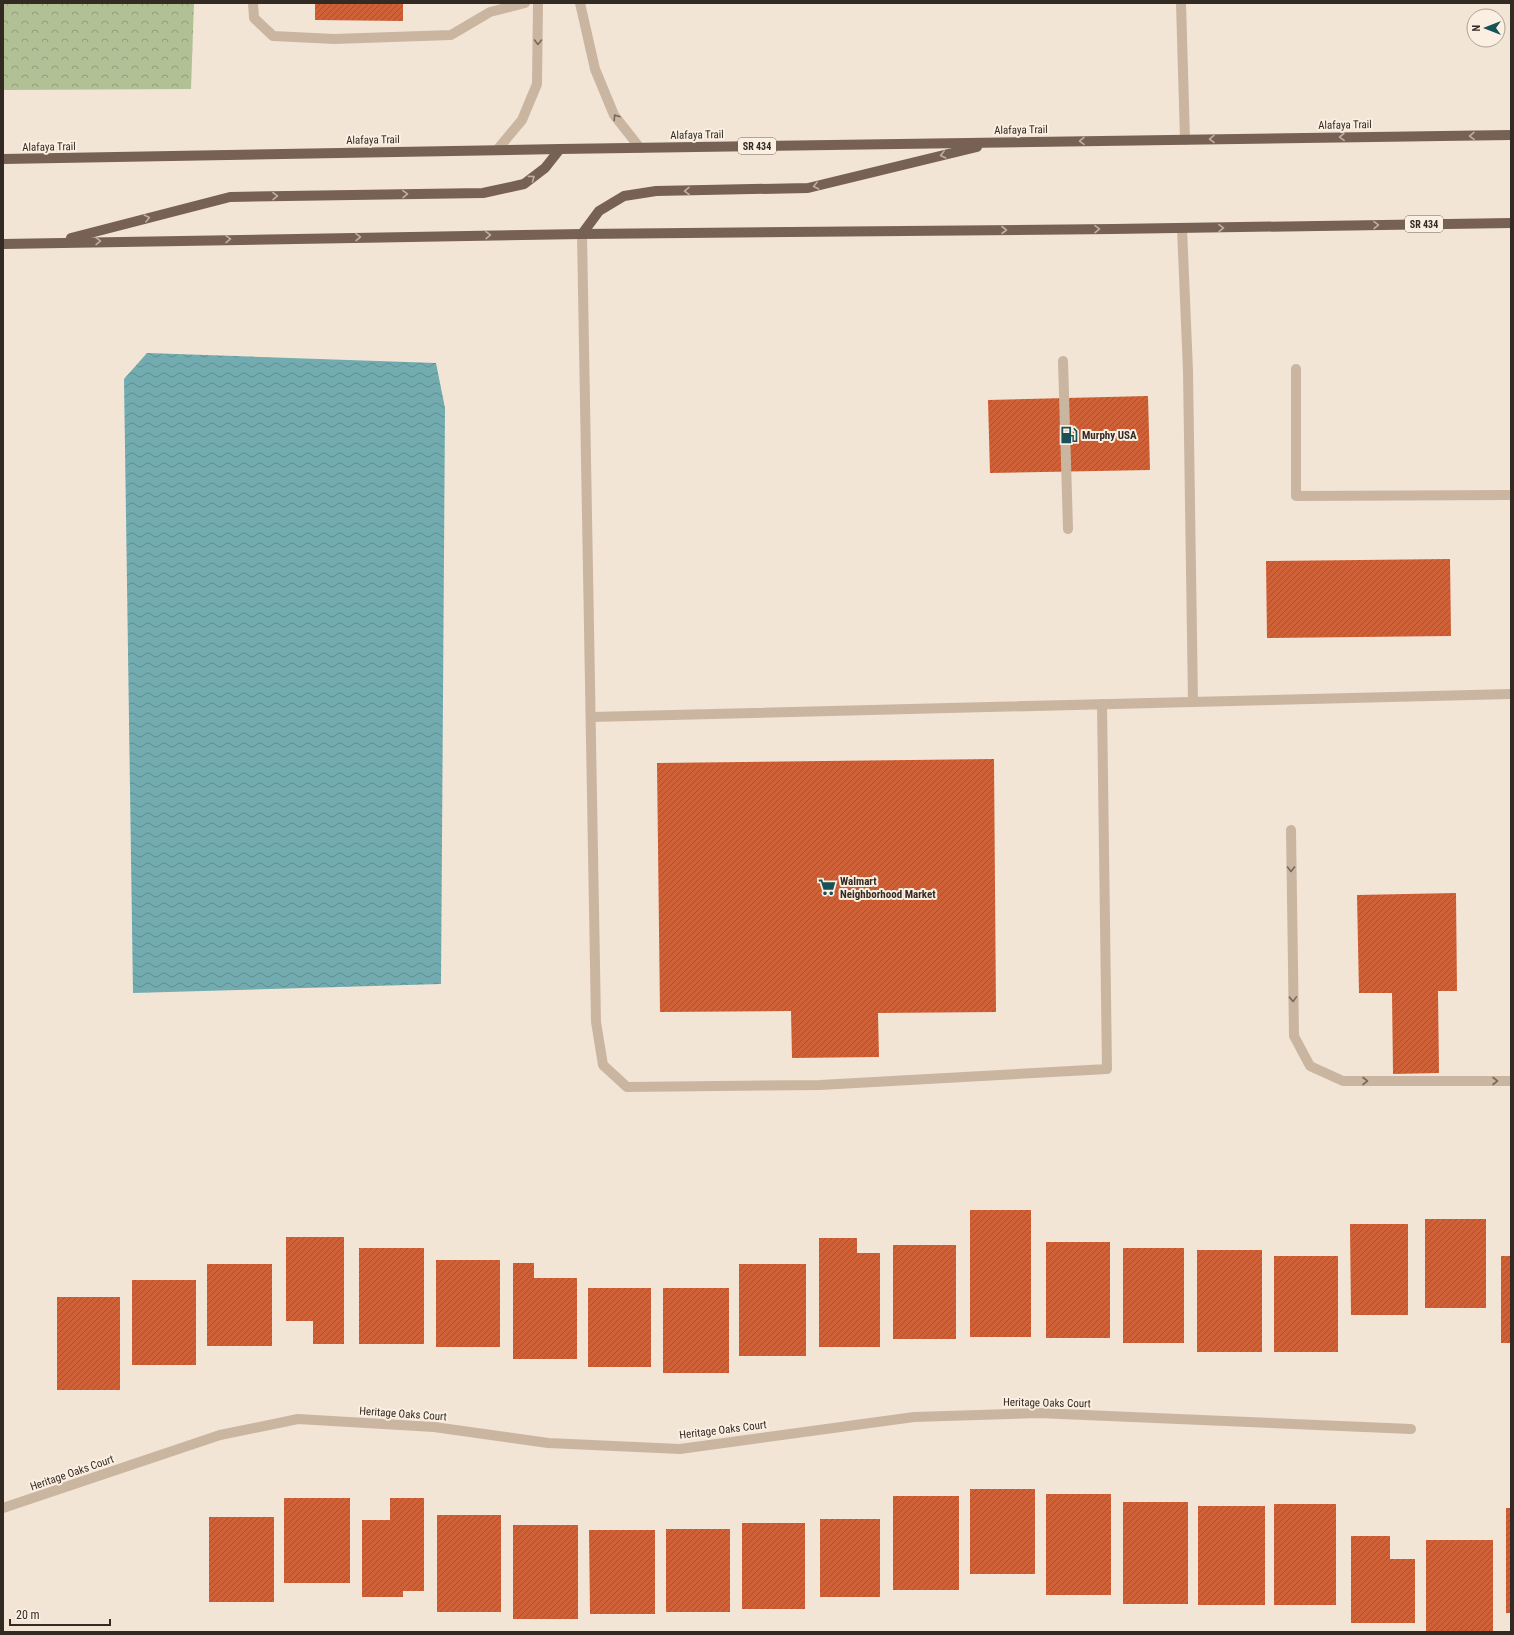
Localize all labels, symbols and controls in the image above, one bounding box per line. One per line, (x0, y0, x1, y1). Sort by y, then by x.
north arrow (1466, 8, 1506, 48)
text: N (1470, 24, 1483, 31)
one-way arrow (534, 39, 542, 45)
one-way arrow (613, 114, 621, 121)
street label: Alafaya Trail (1318, 118, 1372, 132)
street label: Alafaya Trail (994, 123, 1048, 137)
street label: Alafaya Trail (670, 128, 724, 142)
one-way arrow (1469, 131, 1475, 140)
street label: Alafaya Trail (346, 133, 400, 147)
one-way arrow (1339, 133, 1345, 142)
one-way arrow (1209, 135, 1215, 144)
one-way arrow (1079, 137, 1085, 145)
road number: SR 434 (738, 138, 776, 154)
street label: Alafaya Trail (22, 140, 76, 154)
one-way arrow (939, 150, 946, 159)
one-way arrow (527, 176, 534, 183)
one-way arrow (813, 181, 820, 190)
one-way arrow (684, 186, 690, 195)
one-way arrow (402, 190, 408, 198)
one-way arrow (272, 192, 278, 200)
one-way arrow (144, 215, 150, 223)
road number: SR 434 (1405, 216, 1443, 232)
one-way arrow (1373, 221, 1379, 229)
one-way arrow (1218, 224, 1224, 232)
one-way arrow (1094, 225, 1100, 233)
one-way arrow (1001, 226, 1007, 234)
one-way arrow (485, 231, 491, 239)
one-way arrow (355, 233, 361, 241)
one-way arrow (225, 235, 231, 243)
one-way arrow (95, 237, 101, 245)
fuel station icon: Murphy USA (1059, 425, 1079, 445)
place label: Murphy USA (1082, 429, 1137, 442)
one-way arrow (1287, 866, 1295, 872)
place label: Walmart Neighborhood Market (840, 875, 936, 901)
supermarket icon: Walmart Neighborhood Market (817, 877, 837, 897)
one-way arrow (1288, 996, 1297, 1002)
one-way arrow (1362, 1077, 1368, 1085)
one-way arrow (1492, 1077, 1498, 1085)
street label: Heritage Oaks Court (1003, 1396, 1091, 1410)
street label: Heritage Oaks Court (359, 1404, 447, 1424)
street label: Heritage Oaks Court (679, 1418, 767, 1442)
street label: Heritage Oaks Court (28, 1453, 116, 1493)
scale bar (10, 1601, 110, 1627)
text: 20 m (16, 1608, 40, 1622)

